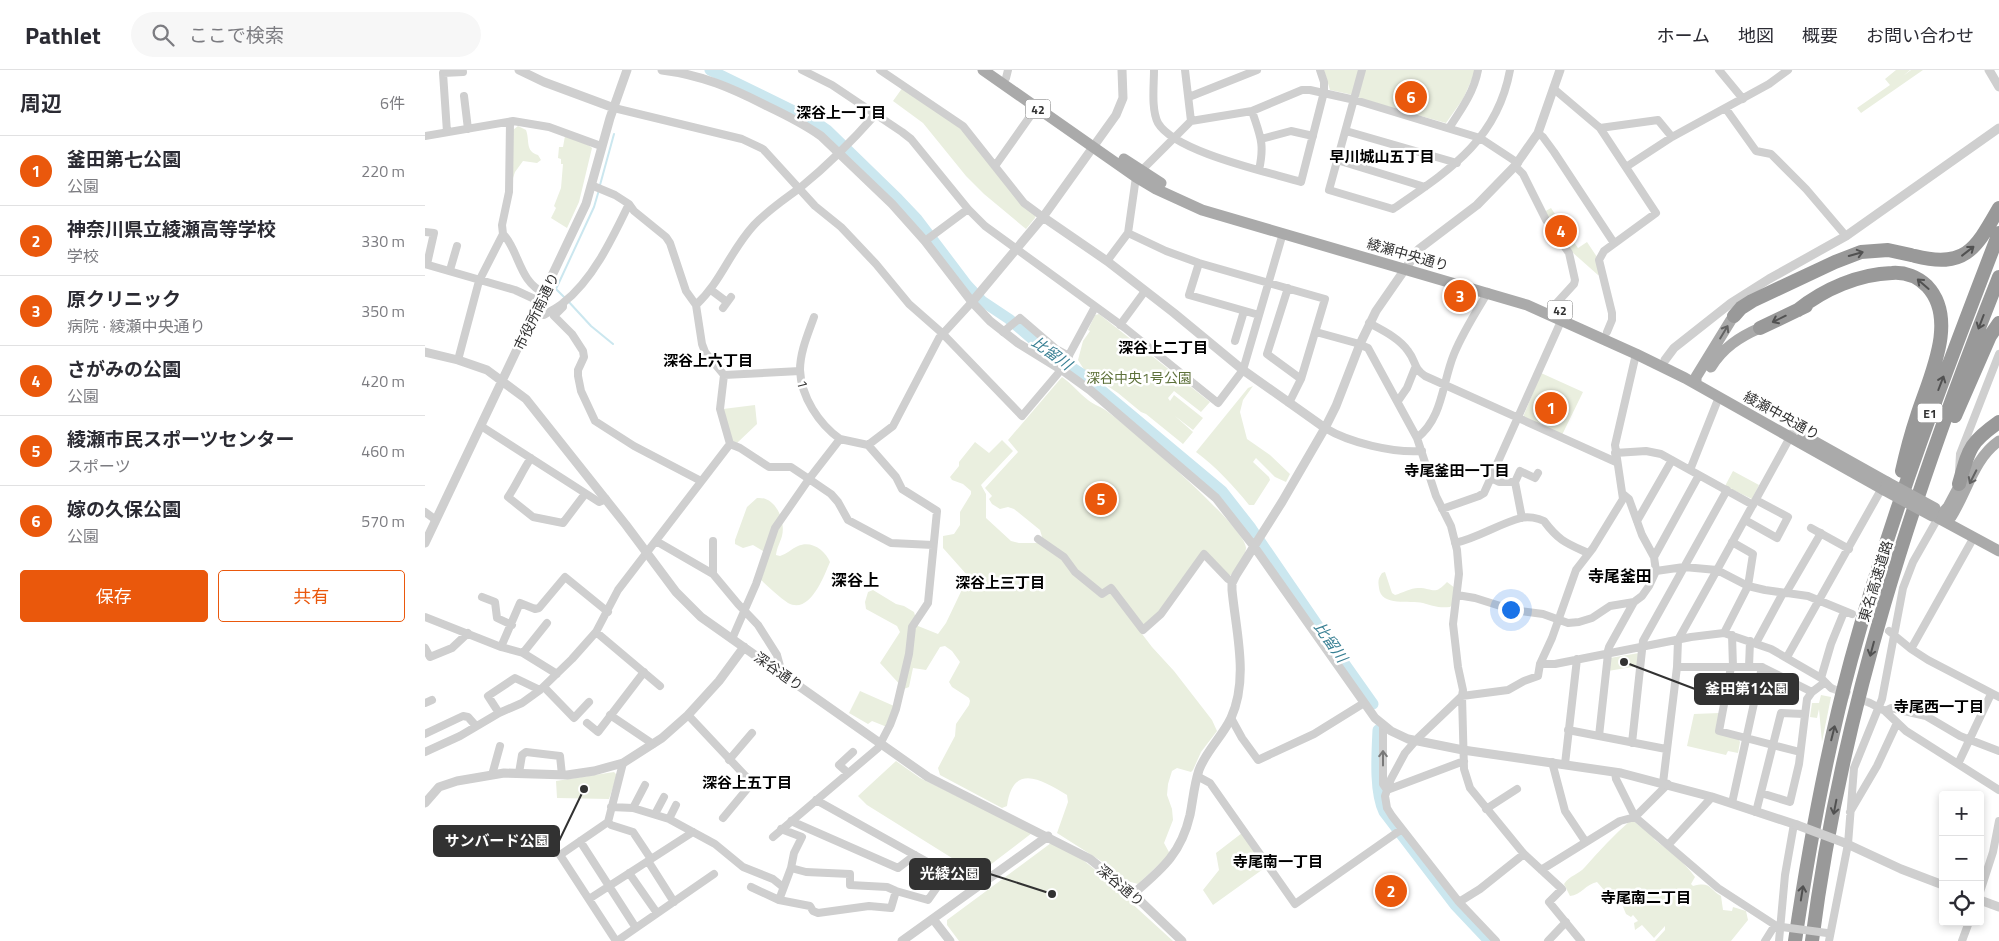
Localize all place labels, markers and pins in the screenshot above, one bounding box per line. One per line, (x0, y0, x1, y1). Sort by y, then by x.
pin: 6 (1395, 78, 1427, 116)
pin: 4 (1545, 212, 1577, 250)
pin: 3 (1444, 277, 1476, 315)
pin: 1 (1535, 389, 1567, 427)
pin: 5 (1085, 480, 1117, 518)
callout: 釜田第1公園 (1695, 674, 1798, 704)
callout: サンバード公園 (434, 826, 559, 856)
callout: 光綾公園 (910, 859, 990, 889)
pin: 2 (1375, 872, 1407, 910)

